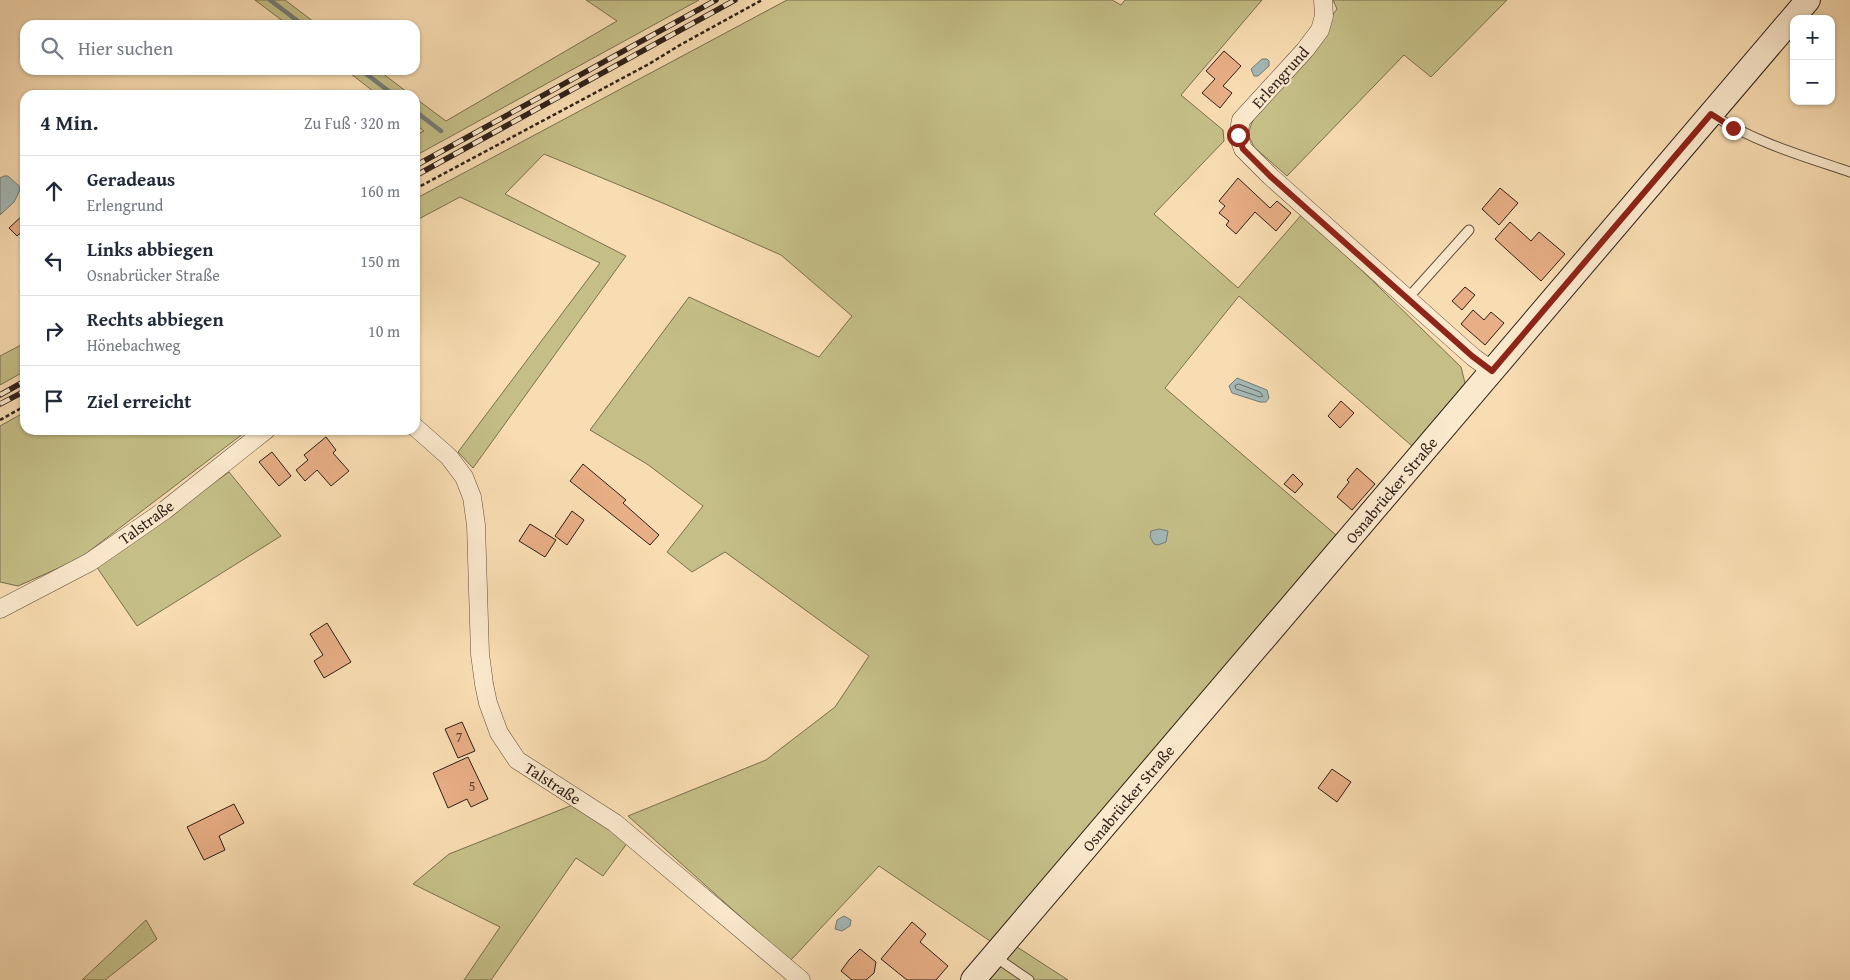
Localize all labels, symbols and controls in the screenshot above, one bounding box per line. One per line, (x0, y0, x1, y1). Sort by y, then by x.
map controls (1790, 15, 1835, 105)
button: + (1790, 15, 1835, 60)
search box (20, 20, 420, 75)
icon: search (38, 34, 66, 62)
text: Hier suchen (78, 34, 173, 62)
street label: Erlengrund (1246, 40, 1315, 113)
button: − (1790, 60, 1835, 105)
text: 4 Min. (40, 107, 98, 138)
text: Zu Fuß · 320 m (304, 111, 400, 135)
route end (1722, 117, 1745, 140)
route start (1227, 124, 1250, 147)
text: Geradeaus (87, 165, 175, 193)
icon: ahead (40, 177, 68, 205)
text: 160 m (360, 179, 400, 203)
text: Erlengrund (87, 193, 163, 217)
text: Links abbiegen (87, 235, 213, 263)
icon: left (40, 247, 68, 275)
text: 150 m (360, 249, 400, 273)
text: Osnabrücker Straße (87, 263, 220, 287)
text: Rechts abbiegen (87, 305, 224, 333)
icon: right (40, 317, 68, 345)
text: 10 m (368, 319, 400, 343)
text: Hönebachweg (87, 333, 180, 357)
icon: arrive (40, 387, 68, 415)
text: Ziel erreicht (87, 387, 191, 415)
street label: Osnabrücker Straße (1339, 431, 1443, 549)
street label: Talstraße (113, 494, 179, 550)
house number: 7 (456, 727, 463, 747)
street label: Osnabrücker Straße (1076, 739, 1180, 857)
street label: Talstraße (520, 756, 586, 810)
house number: 5 (469, 776, 475, 796)

